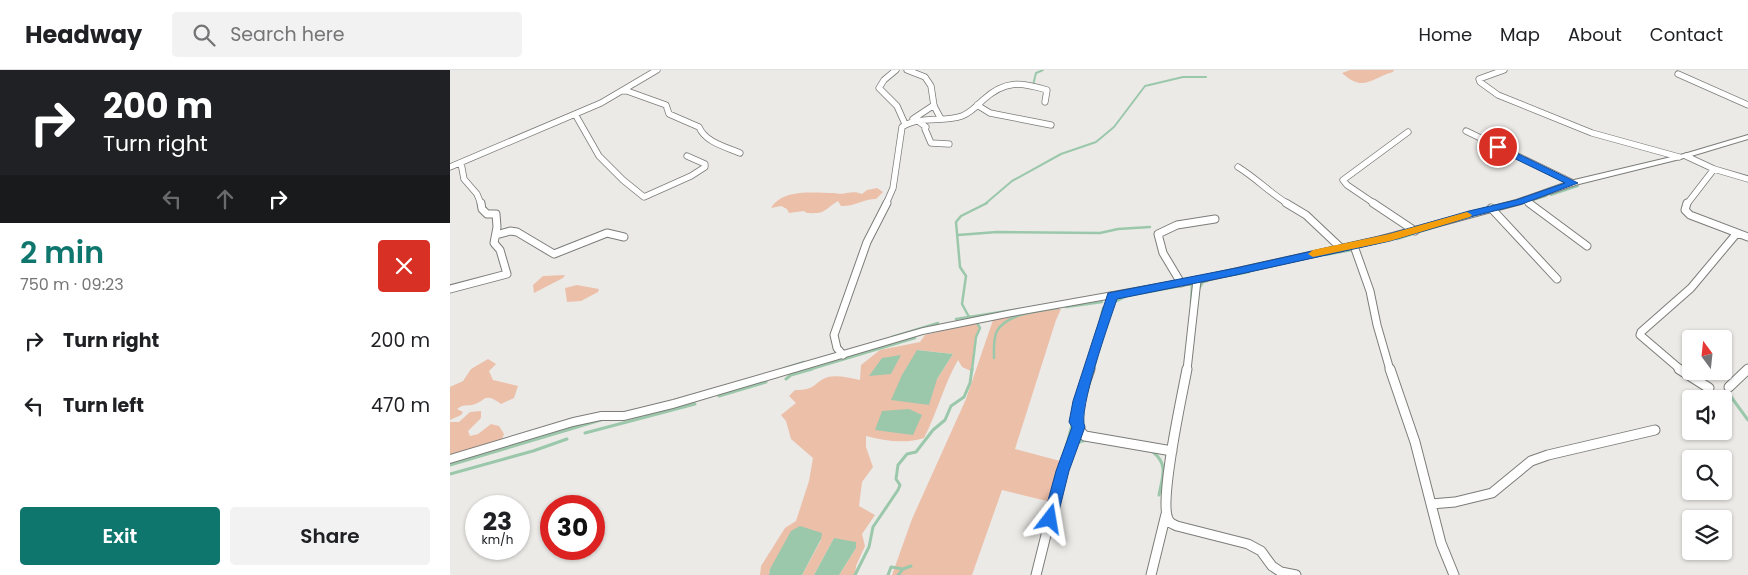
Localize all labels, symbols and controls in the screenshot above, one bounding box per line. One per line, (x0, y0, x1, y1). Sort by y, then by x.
search box (172, 12, 522, 57)
text: Headway (25, 18, 142, 51)
icon: search (190, 21, 218, 49)
text: Search here (230, 21, 345, 48)
text: Home (1418, 22, 1472, 47)
text: Map (1500, 22, 1540, 47)
text: About (1568, 22, 1622, 47)
text: Contact (1650, 22, 1723, 47)
text: 200 m (103, 81, 213, 130)
icon: right (20, 90, 85, 155)
pin (1477, 126, 1519, 168)
text: Turn right (103, 128, 208, 159)
icon: arrive (1484, 133, 1512, 161)
icon: left (158, 185, 186, 213)
icon: ahead (211, 185, 239, 213)
icon: right (264, 185, 292, 213)
text: 2 min (20, 231, 104, 274)
button: close (378, 240, 430, 292)
text: 750 m · 09:23 (20, 273, 124, 296)
icon: right (20, 327, 48, 355)
text: Turn right (63, 327, 159, 354)
text: 200 m (371, 327, 430, 354)
north arrow (1682, 330, 1732, 380)
map controls (1682, 330, 1732, 560)
button: sound (1682, 390, 1732, 440)
icon: left (20, 392, 48, 420)
text: Turn left (63, 392, 144, 419)
text: 470 m (371, 392, 430, 419)
button: search (1682, 450, 1732, 500)
position arrow (1023, 492, 1075, 544)
speed limit sign: 30 (540, 495, 605, 560)
text: 23 (483, 504, 512, 539)
button: Exit (20, 507, 220, 565)
button: Share (230, 507, 430, 565)
button: layers (1682, 510, 1732, 560)
text: km/h (482, 531, 513, 548)

